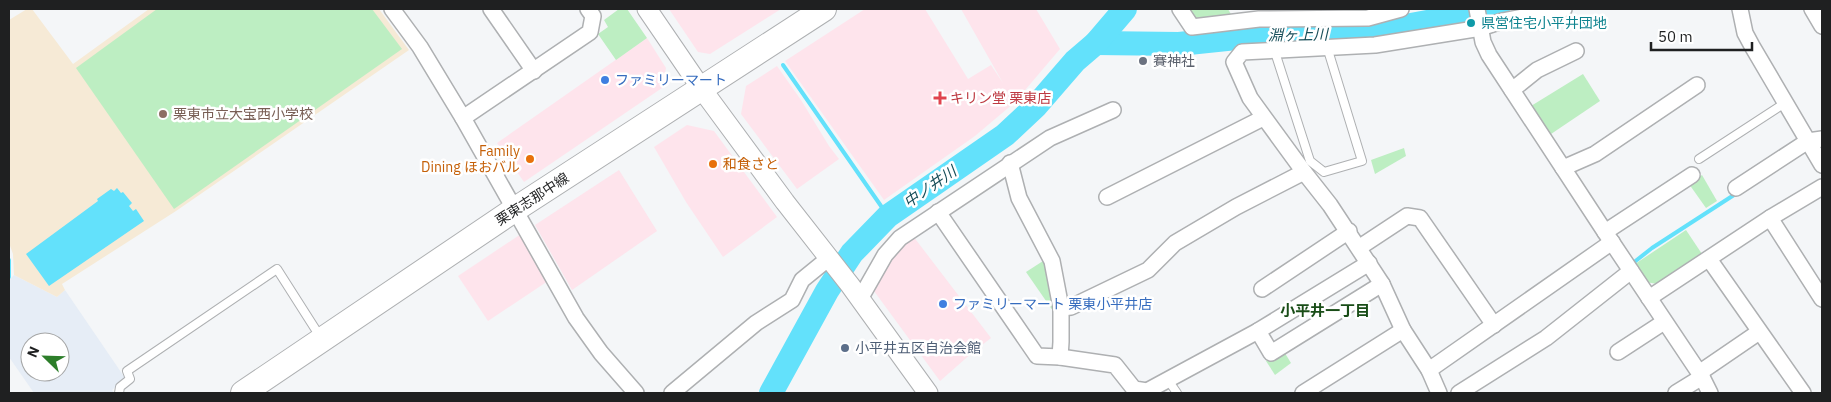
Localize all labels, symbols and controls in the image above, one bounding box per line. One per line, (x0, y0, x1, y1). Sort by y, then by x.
place label: 県営住宅小平井団地 (1481, 14, 1607, 32)
marker: 県営住宅小平井団地 (1465, 17, 1477, 29)
scale bar (1651, 20, 1752, 52)
water label: 淵ヶ上川 (1268, 24, 1330, 45)
text: 50 m (1658, 27, 1693, 46)
place label: 賽神社 (1153, 52, 1195, 70)
marker: 賽神社 (1137, 55, 1149, 67)
place label: ファミリーマート (615, 71, 727, 89)
marker: ファミリーマート (599, 74, 611, 86)
place label: キリン堂 栗東店 (950, 89, 1051, 107)
marker: キリン堂 栗東店 (934, 92, 946, 104)
place label: 栗東市立大宝西小学校 (173, 105, 313, 123)
marker: 栗東市立大宝西小学校 (157, 108, 169, 120)
place label: Family Dining ほおバル (421, 142, 520, 176)
marker: Family Dining ほおバル (524, 153, 536, 165)
place label: 和食さと (723, 155, 779, 173)
marker: 和食さと (707, 158, 719, 170)
water label: 中ノ井川 (900, 160, 961, 212)
street label: 栗東志那中線 (492, 169, 572, 229)
place label: ファミリーマート 栗東小平井店 (953, 295, 1152, 313)
marker: ファミリーマート 栗東小平井店 (937, 298, 949, 310)
district label: 小平井一丁目 (1280, 301, 1370, 320)
north arrow (20, 332, 70, 382)
place label: 小平井五区自治会館 (855, 339, 981, 357)
marker: 小平井五区自治会館 (839, 342, 851, 354)
text: N (23, 344, 43, 360)

